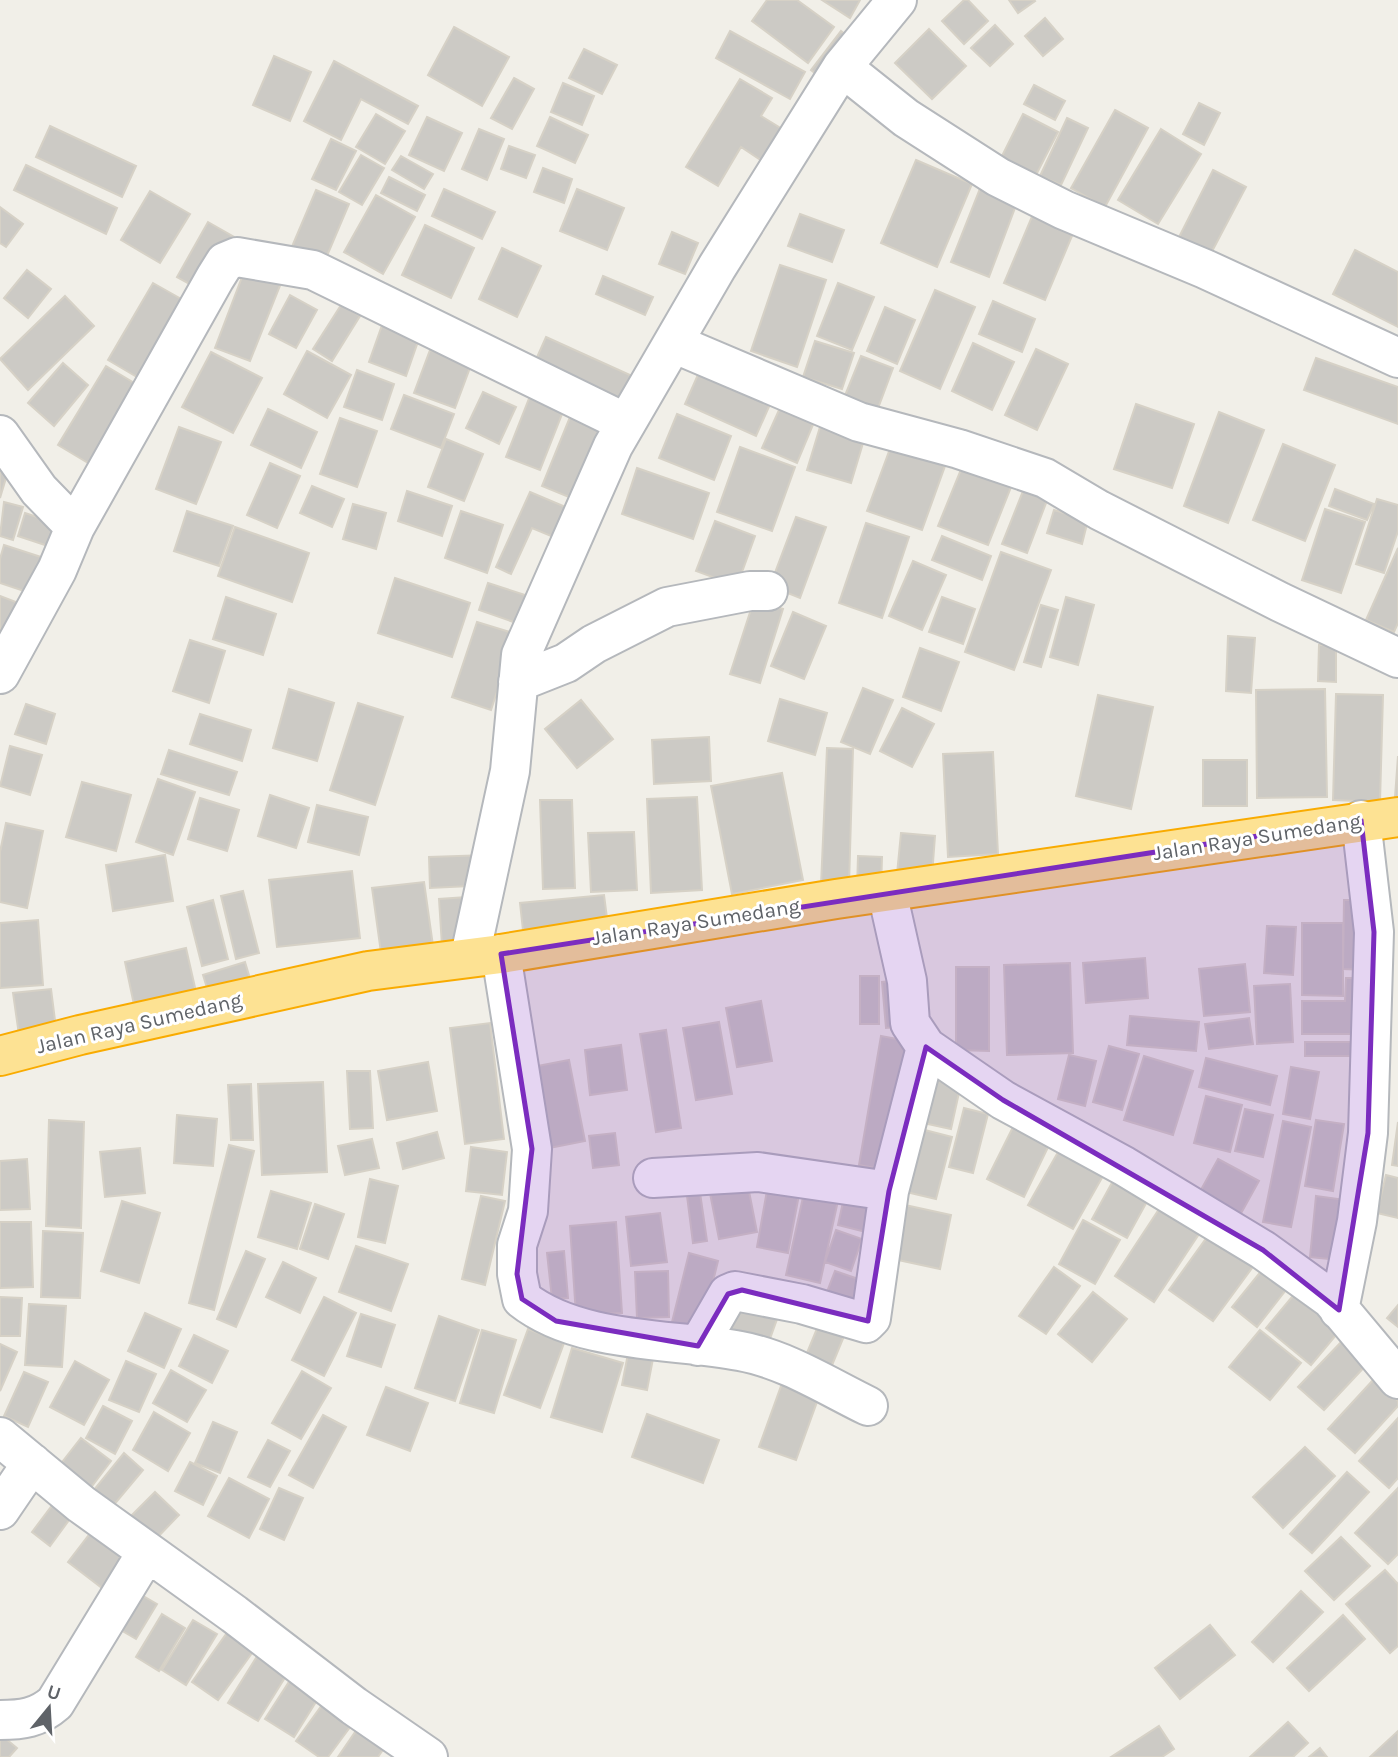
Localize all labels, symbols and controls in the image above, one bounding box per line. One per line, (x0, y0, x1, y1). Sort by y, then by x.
street label: Jalan Raya Sumedang (1151, 809, 1363, 865)
street label: Jalan Raya Sumedang (590, 894, 802, 950)
street label: Jalan Raya Sumedang (34, 988, 244, 1058)
north arrow (14, 1673, 84, 1743)
text: U (44, 1680, 64, 1705)

